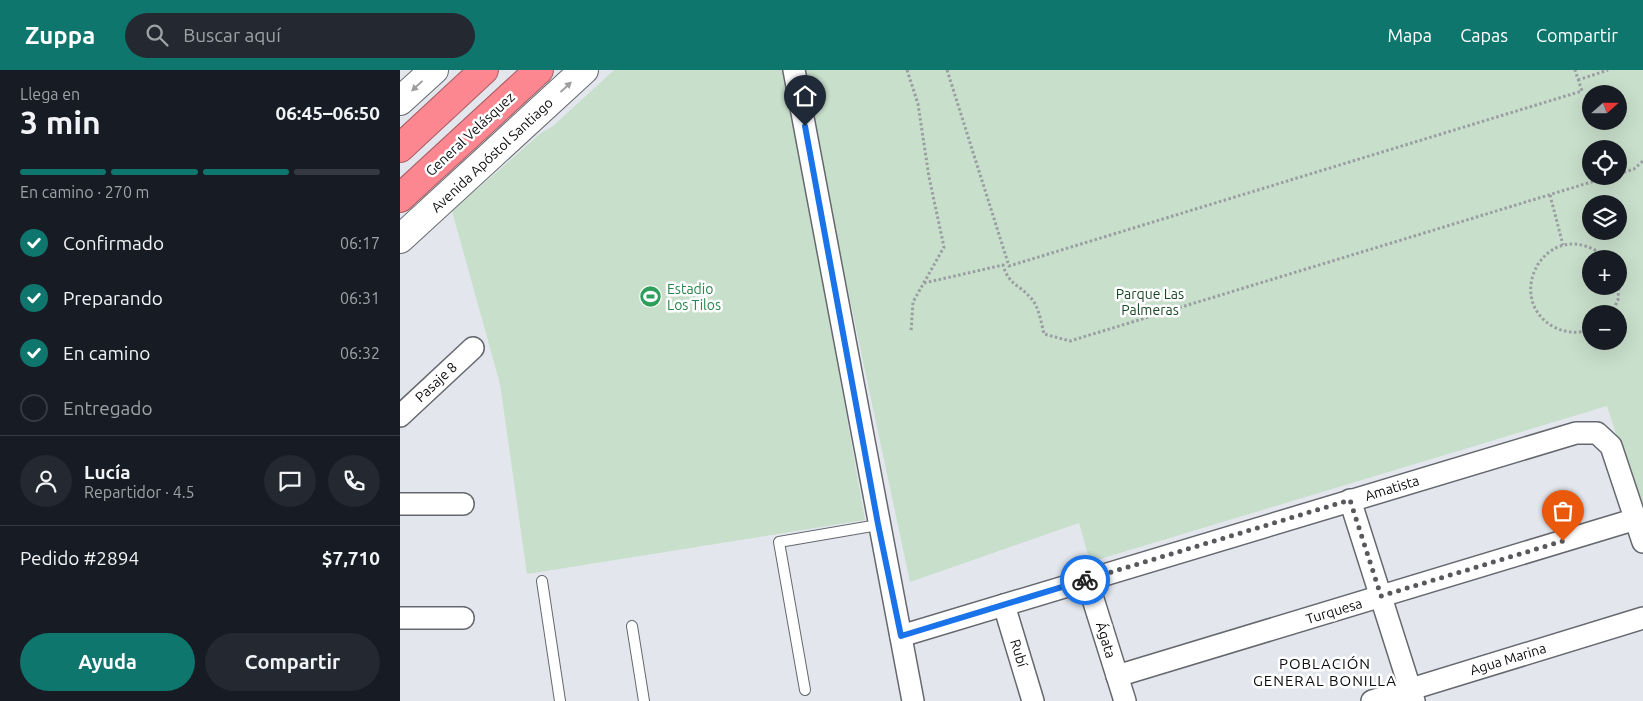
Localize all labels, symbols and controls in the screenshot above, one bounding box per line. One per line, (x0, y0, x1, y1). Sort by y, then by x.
search box (125, 13, 475, 58)
icon: search (143, 21, 171, 49)
text: Zuppa (25, 22, 95, 49)
text: Buscar aquí (183, 24, 281, 46)
text: Mapa (1387, 25, 1432, 45)
text: Capas (1460, 25, 1508, 45)
text: Compartir (1536, 25, 1618, 45)
pin (784, 75, 826, 126)
one-way arrow (411, 80, 423, 92)
one-way arrow (560, 81, 572, 93)
icon: home (791, 82, 819, 110)
text: Llega en (20, 85, 80, 103)
north arrow (1582, 85, 1628, 130)
map controls (1582, 85, 1627, 350)
street label: General Velásquez (422, 89, 518, 179)
street label: Avenida Apóstol Santiago (428, 94, 556, 216)
text: 06:45–06:50 (275, 102, 380, 124)
text: 3 min (20, 104, 101, 140)
button: locate (1582, 140, 1627, 185)
text: En camino · 270 m (20, 183, 149, 201)
button: layers (1582, 195, 1627, 240)
icon: check (20, 229, 48, 257)
text: Confirmado (63, 232, 164, 254)
text: 06:17 (340, 234, 380, 252)
button: + (1582, 250, 1627, 295)
place label: Estadio Los Tilos (667, 281, 721, 313)
icon: check (20, 284, 48, 312)
sports icon: Estadio Los Tilos (639, 285, 663, 309)
park label: Parque Las Palmeras (1116, 286, 1184, 318)
text: Preparando (63, 287, 163, 309)
text: 06:31 (340, 289, 380, 307)
button: − (1582, 305, 1627, 350)
icon: check (20, 339, 48, 367)
text: En camino (63, 342, 150, 364)
text: 06:32 (340, 344, 380, 362)
street label: Pasaje 8 (412, 359, 460, 405)
text: Entregado (63, 397, 153, 419)
button: person (20, 455, 72, 507)
button: chat (264, 455, 316, 507)
button: phone (328, 455, 380, 507)
text: Lucía (84, 461, 131, 483)
street label: Amatista (1363, 472, 1421, 504)
text: Repartidor · 4.5 (84, 483, 195, 501)
pin (1542, 490, 1584, 541)
icon: bag (1549, 497, 1577, 525)
text: Pedido #2894 (20, 547, 139, 569)
text: $7,710 (322, 547, 380, 569)
courier (1060, 555, 1110, 605)
icon: bike (1071, 566, 1099, 594)
street label: Turquesa (1304, 595, 1364, 627)
street label: Ágata (1093, 620, 1120, 660)
button: Ayuda (20, 633, 195, 691)
button: Compartir (205, 633, 380, 691)
street label: Rubí (1007, 637, 1031, 669)
street label: Agua Marina (1468, 640, 1548, 678)
district label: POBLACIÓN GENERAL BONILLA (1253, 655, 1397, 689)

